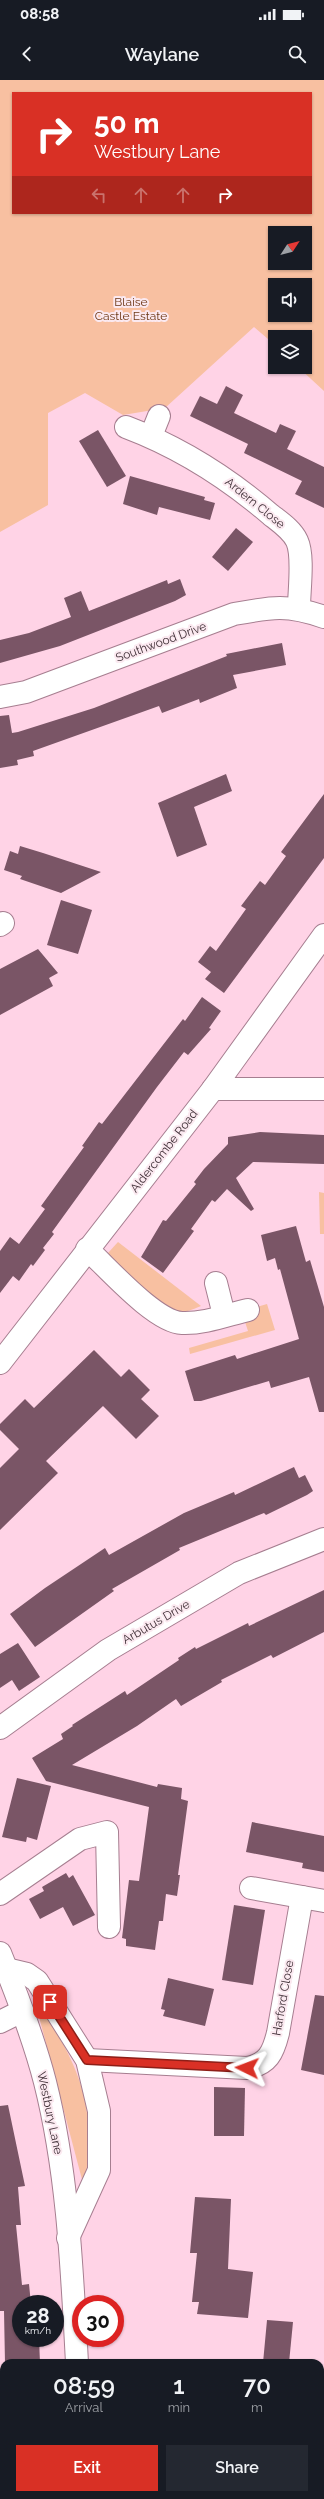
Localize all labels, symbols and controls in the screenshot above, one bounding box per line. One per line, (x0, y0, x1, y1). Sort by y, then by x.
text: 08:58 (20, 5, 59, 23)
icon: back (16, 43, 38, 65)
icon: search (286, 43, 308, 65)
text: Waylane (125, 44, 199, 65)
text: 50 m (94, 107, 160, 140)
icon: right (28, 108, 80, 160)
text: Westbury Lane (94, 141, 220, 162)
icon: left (88, 184, 110, 206)
icon: ahead (130, 184, 152, 206)
icon: ahead (172, 184, 194, 206)
icon: right (214, 184, 236, 206)
north arrow (268, 226, 312, 270)
map controls (268, 226, 312, 374)
button: sound (268, 278, 312, 322)
park label: Blaise Castle Estate (95, 295, 167, 323)
button: layers (268, 330, 312, 374)
street label: Ardern Close (222, 475, 288, 531)
street label: Southwood Drive (114, 619, 208, 665)
street label: Aldercombe Road (127, 1107, 201, 1195)
street label: Arbutus Drive (120, 1597, 192, 1647)
street label: Harford Close (269, 1959, 297, 2037)
pin (33, 1985, 67, 2019)
icon: arrive (39, 1991, 61, 2013)
position arrow (226, 2047, 268, 2089)
street label: Westbury Lane (34, 2070, 66, 2156)
speed limit sign: 30 (72, 2295, 124, 2347)
text: 28 (26, 2304, 50, 2328)
text: km/h (25, 2325, 51, 2336)
text: 08:59 (53, 2371, 115, 2400)
text: 1 (173, 2371, 185, 2400)
text: 70 (243, 2371, 271, 2400)
text: Arrival (65, 2400, 103, 2415)
text: min (168, 2400, 190, 2415)
text: m (251, 2400, 263, 2415)
button: Exit (16, 2445, 158, 2491)
button: Share (166, 2445, 308, 2491)

